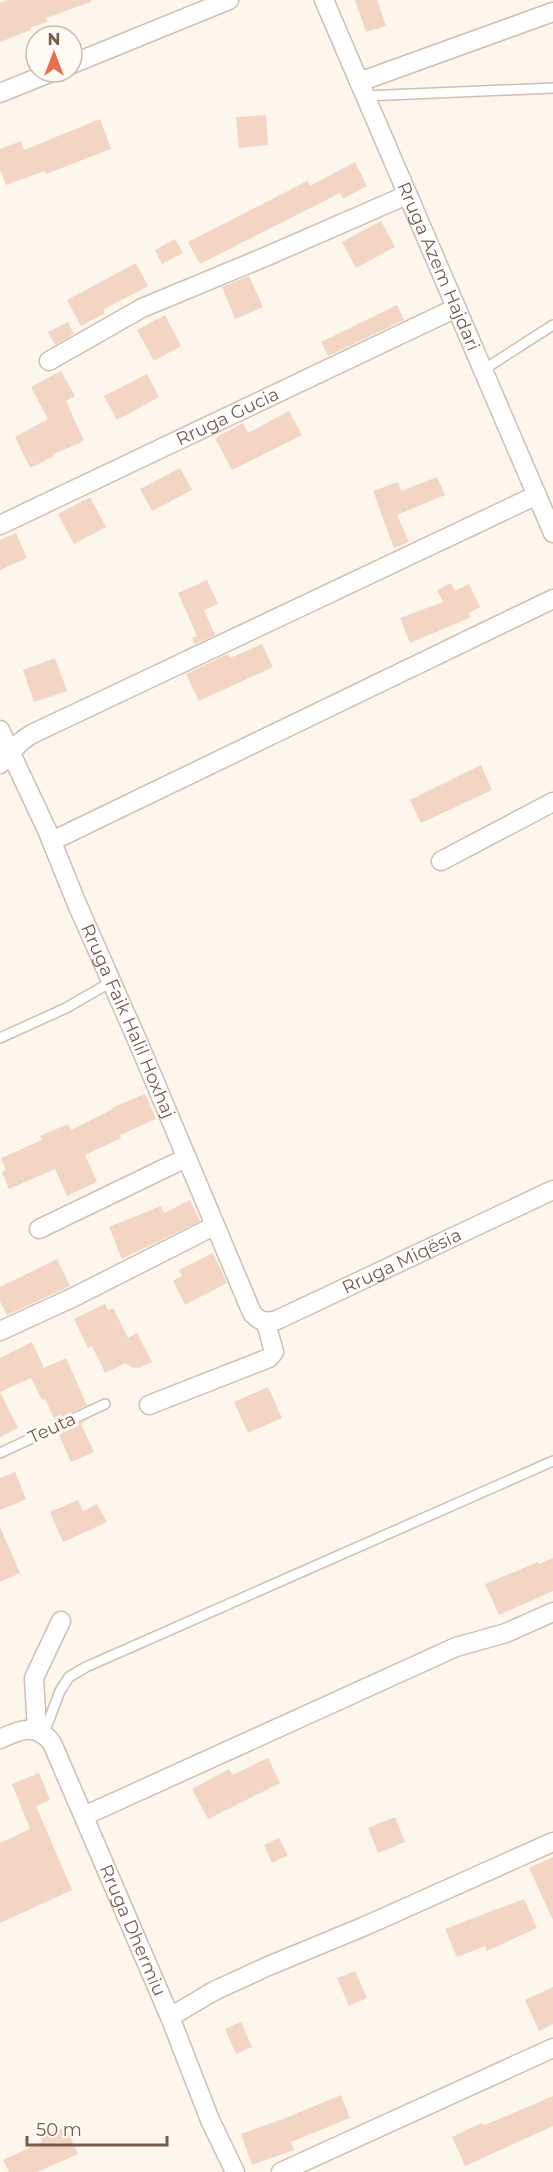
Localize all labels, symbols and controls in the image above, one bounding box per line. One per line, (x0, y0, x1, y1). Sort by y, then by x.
north arrow (24, 24, 84, 84)
text: N (48, 30, 60, 49)
street label: Rruga Azem Hajdari (393, 179, 484, 354)
street label: Rruga Gucia (172, 383, 283, 451)
street label: Rruga Faik Halil Hoxhaj (76, 921, 180, 1121)
street label: Rruga Miqësia (338, 1224, 465, 1299)
street label: Teuta (25, 1407, 79, 1449)
street label: Rruga Dhermiu (95, 1861, 171, 1999)
scale bar (27, 2109, 166, 2147)
text: 50 m (36, 2119, 82, 2141)

